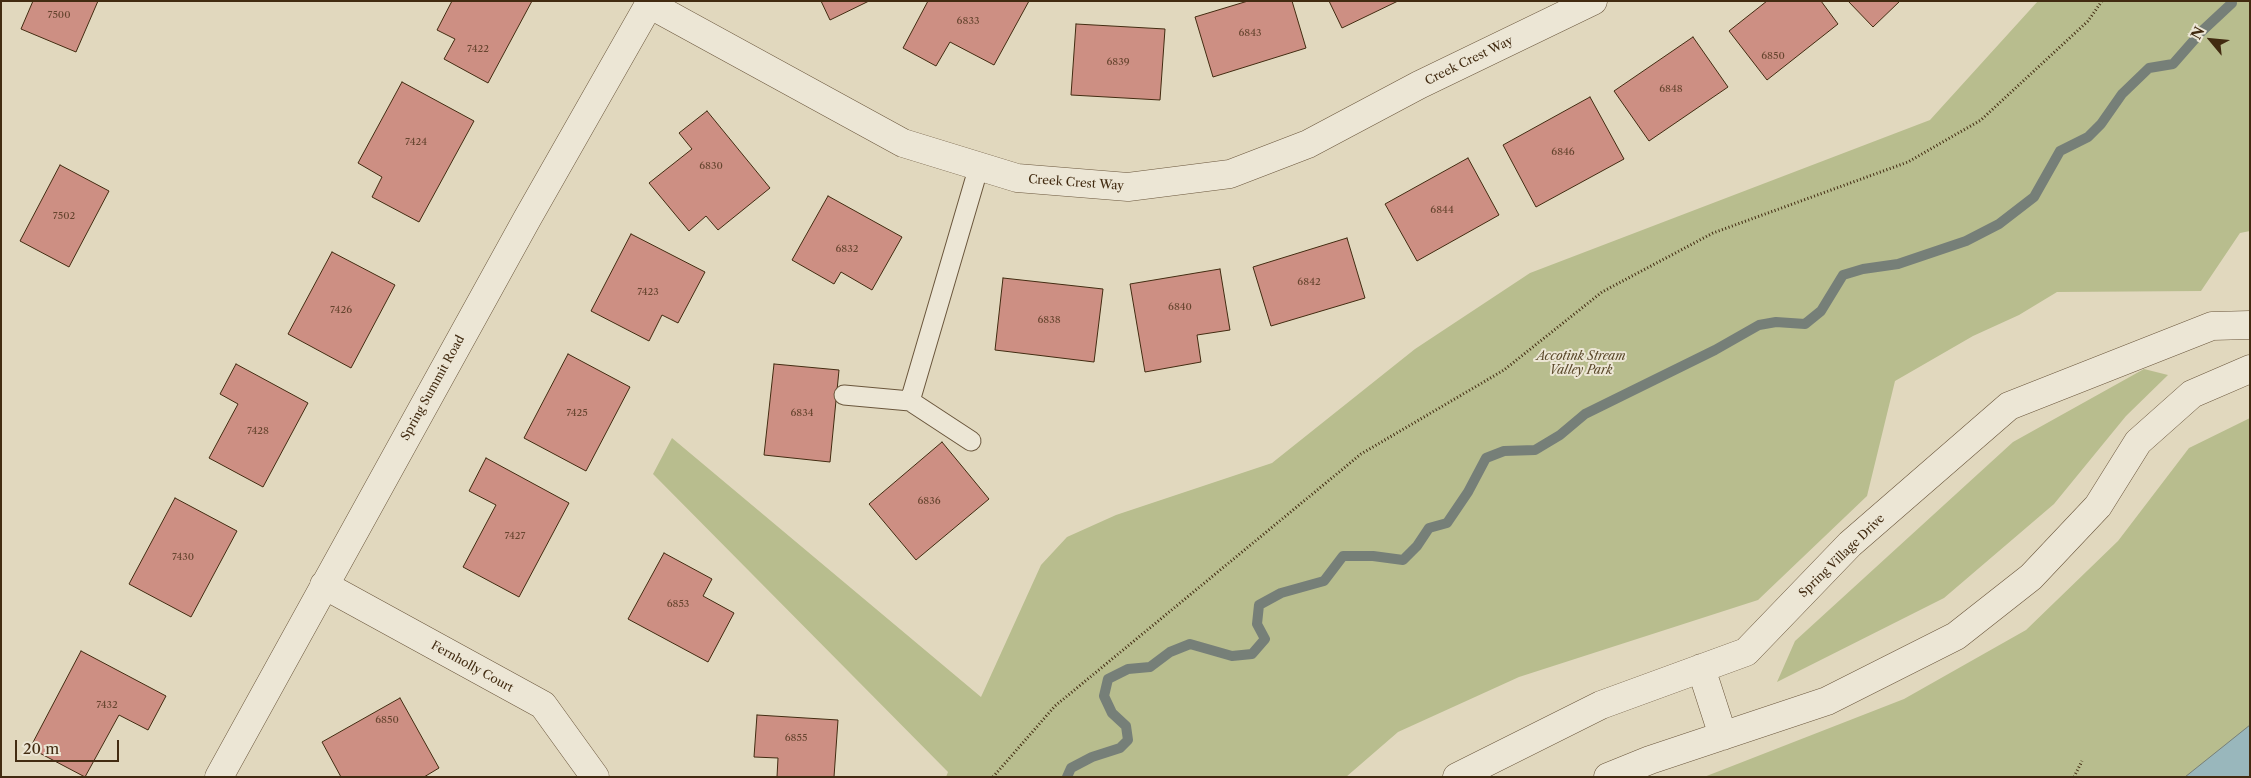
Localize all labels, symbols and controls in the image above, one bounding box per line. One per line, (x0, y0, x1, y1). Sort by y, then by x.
house number: 7500 (47, 9, 71, 21)
house number: 6833 (957, 15, 979, 27)
north arrow (2186, 15, 2236, 65)
text: N (2187, 23, 2209, 43)
house number: 6843 (1238, 27, 1262, 39)
street label: Creek Crest Way (1423, 33, 1515, 89)
house number: 7422 (467, 43, 489, 55)
house number: 6850 (1761, 50, 1785, 62)
house number: 6839 (1106, 56, 1130, 68)
house number: 6848 (1659, 83, 1683, 95)
house number: 7424 (405, 136, 427, 148)
house number: 6846 (1551, 146, 1575, 158)
house number: 6830 (699, 160, 723, 172)
street label: Creek Crest Way (1028, 172, 1124, 194)
house number: 6844 (1430, 204, 1454, 216)
house number: 7502 (53, 210, 75, 222)
house number: 6832 (835, 243, 859, 255)
house number: 6842 (1297, 276, 1321, 288)
house number: 7423 (637, 286, 659, 298)
house number: 6840 (1168, 301, 1192, 313)
house number: 7426 (330, 304, 352, 316)
house number: 6838 (1037, 314, 1061, 326)
street label: Spring Summit Road (398, 333, 468, 443)
park label: Accotink Stream Valley Park (1536, 350, 1626, 378)
house number: 7425 (566, 407, 588, 419)
house number: 6834 (790, 407, 814, 419)
house number: 7428 (247, 425, 269, 437)
house number: 6836 (917, 495, 941, 507)
street label: Spring Village Drive (1796, 511, 1888, 601)
house number: 7427 (504, 530, 526, 542)
house number: 7430 (172, 551, 194, 563)
house number: 6853 (667, 598, 689, 610)
street label: Fernholly Court (428, 638, 516, 696)
house number: 7432 (96, 699, 118, 711)
house number: 6850 (375, 714, 399, 726)
scale bar (18, 730, 121, 762)
house number: 6855 (785, 732, 807, 744)
text: 20 m (23, 739, 59, 758)

